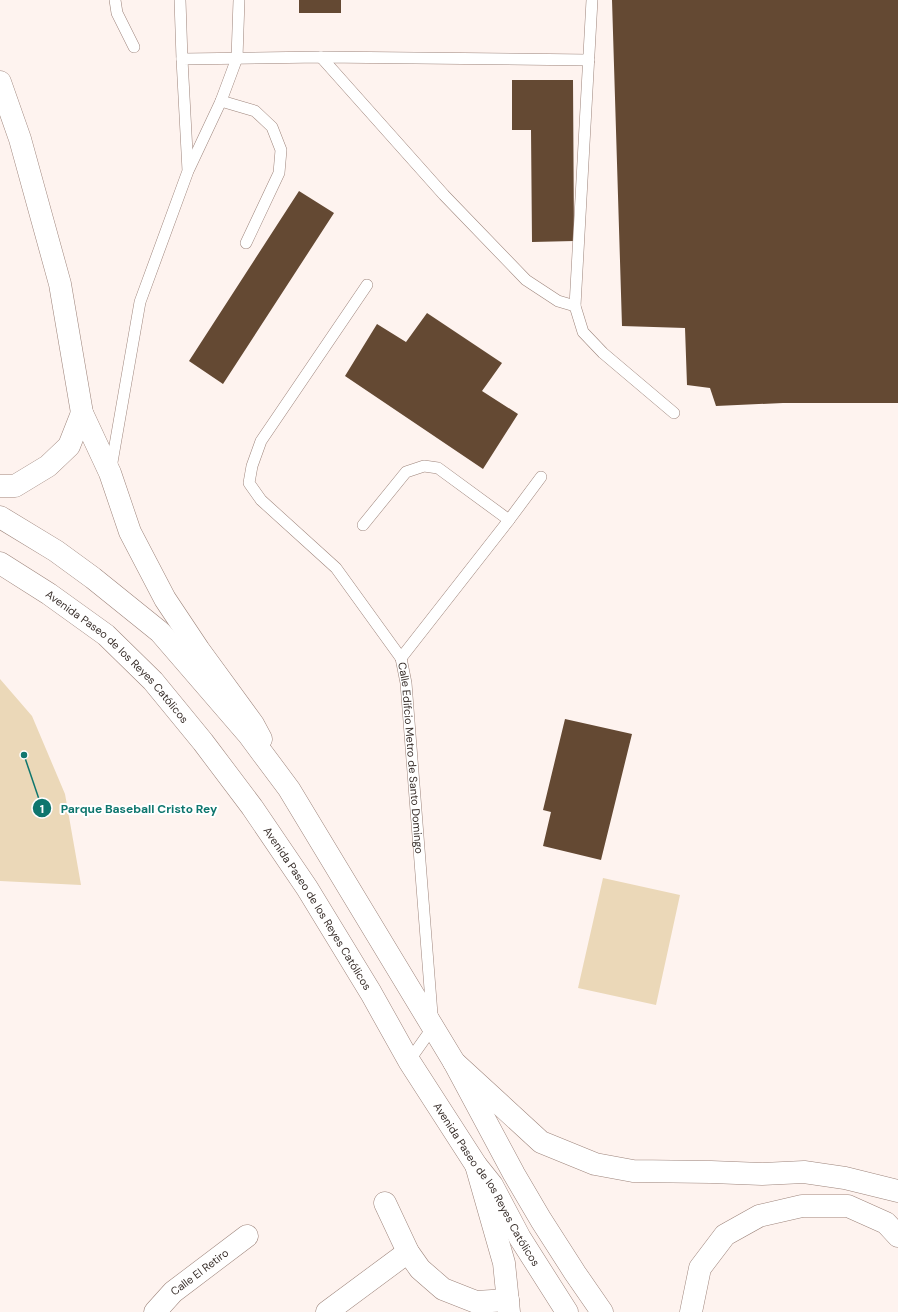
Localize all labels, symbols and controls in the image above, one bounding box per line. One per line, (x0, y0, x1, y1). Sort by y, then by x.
street label: Avenida Paseo de los Reyes Católicos (43, 587, 192, 726)
street label: Calle Edifcio Metro de Santo Domingo (395, 661, 426, 854)
callout: Parque Baseball Cristo Rey (32, 796, 225, 820)
text: 1 (40, 801, 44, 817)
text: Parque Baseball Cristo Rey (61, 801, 218, 817)
street label: Avenida Paseo de los Reyes Católicos (260, 824, 375, 993)
street label: Avenida Paseo de los Reyes Católicos (431, 1100, 543, 1269)
street label: Calle El Retiro (168, 1246, 231, 1298)

